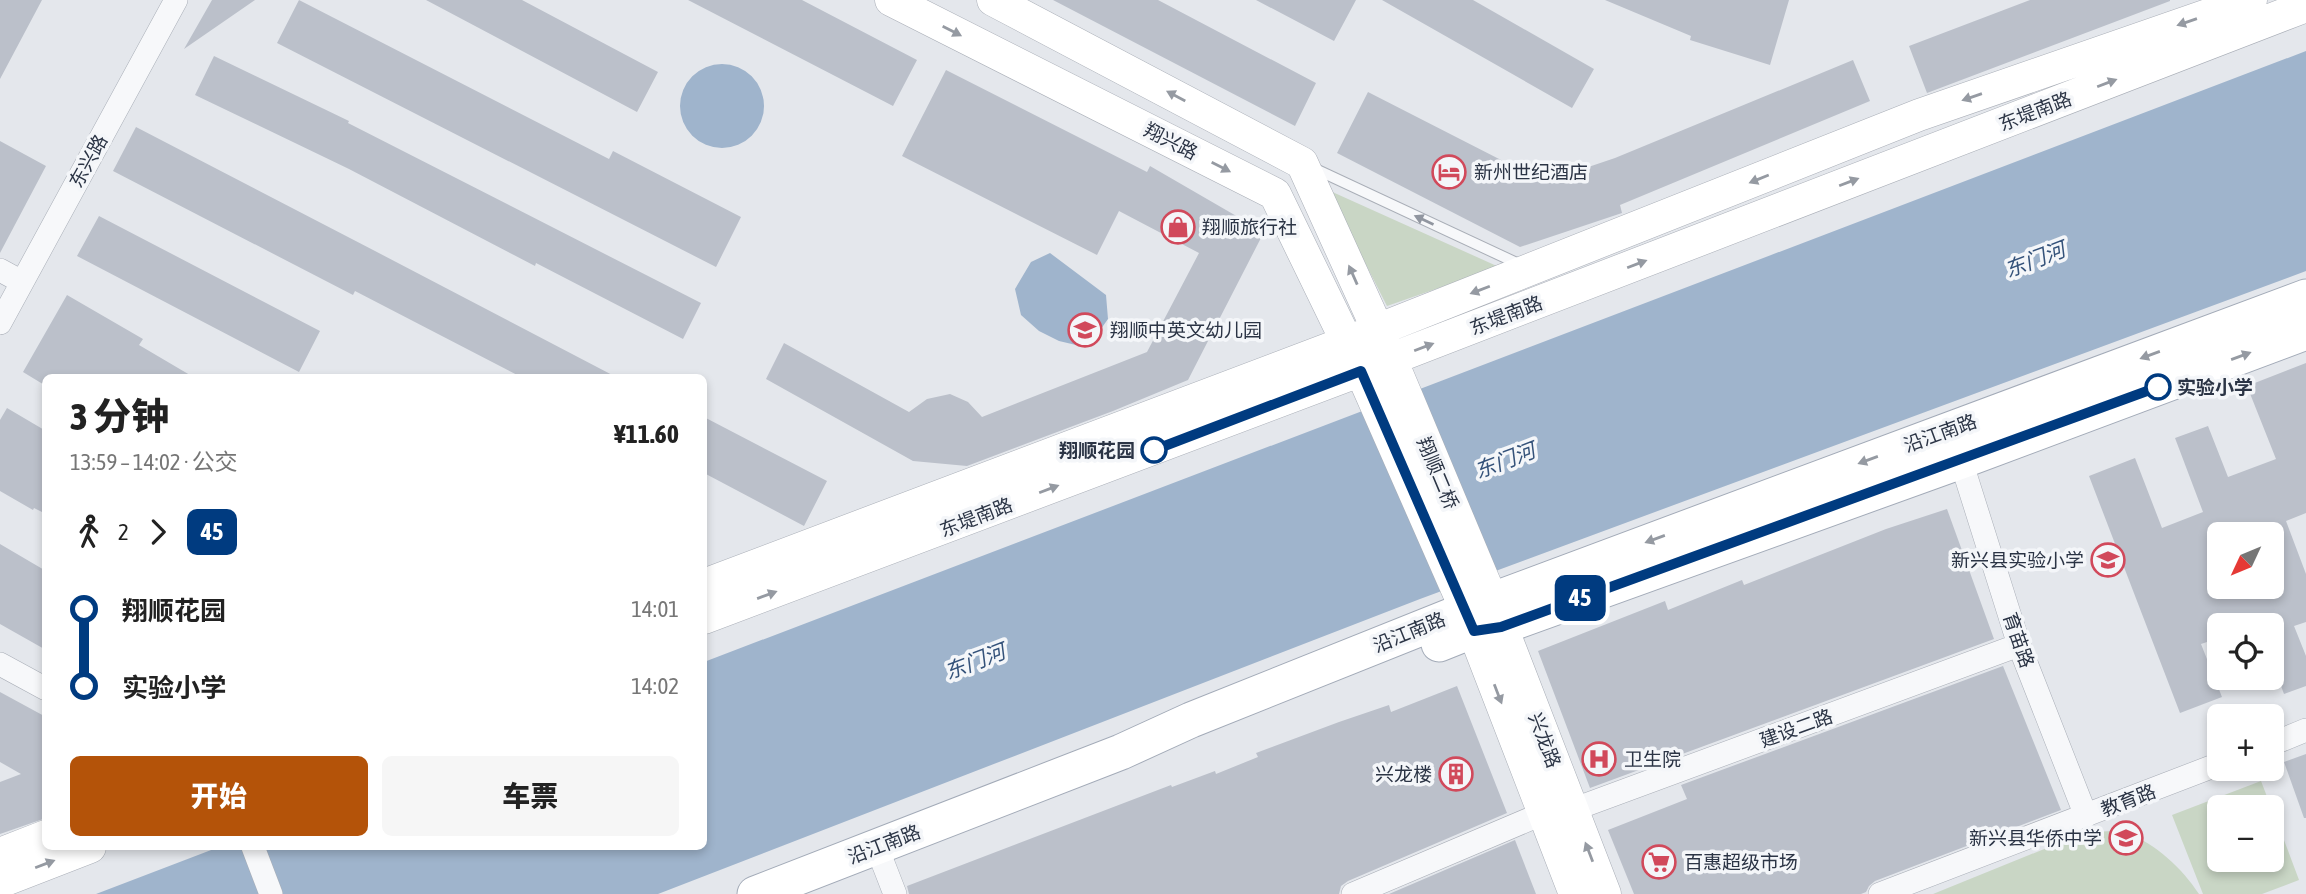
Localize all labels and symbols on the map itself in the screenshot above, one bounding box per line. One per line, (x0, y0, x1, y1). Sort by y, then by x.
one-way arrow (2176, 17, 2197, 28)
one-way arrow (942, 25, 962, 36)
one-way arrow (2096, 77, 2117, 88)
street label: 东堤南路 (1996, 87, 2074, 135)
one-way arrow (1166, 91, 1186, 102)
one-way arrow (1961, 92, 1982, 103)
street label: 翔兴路 (1141, 118, 1201, 164)
street label: 东兴路 (65, 131, 111, 191)
hotel icon: 新州世纪酒店 (1430, 153, 1468, 191)
one-way arrow (1211, 161, 1231, 172)
place label: 新州世纪酒店 (1474, 161, 1588, 183)
one-way arrow (1749, 173, 1770, 184)
one-way arrow (1838, 177, 1859, 188)
shop icon: 翔顺旅行社 (1159, 208, 1197, 246)
one-way arrow (1414, 214, 1434, 226)
place label: 翔顺旅行社 (1202, 216, 1297, 238)
water label: 东门河 (2001, 235, 2072, 282)
one-way arrow (1626, 259, 1647, 270)
one-way arrow (1347, 264, 1358, 285)
one-way arrow (1469, 284, 1490, 295)
street label: 东堤南路 (1467, 291, 1545, 339)
school or university icon: 翔顺中英文幼儿园 (1066, 311, 1104, 349)
place label: 翔顺中英文幼儿园 (1110, 319, 1262, 341)
one-way arrow (1414, 341, 1435, 352)
one-way arrow (2140, 350, 2161, 361)
one-way arrow (2231, 351, 2252, 362)
marker: 实验小学 (2145, 374, 2171, 400)
place label: 实验小学 (2177, 376, 2253, 398)
street label: 沿江南路 (1901, 410, 1979, 456)
street label: 翔顺二桥 (1413, 434, 1463, 512)
water label: 东门河 (1471, 436, 1542, 483)
marker: 翔顺花园 (1141, 437, 1167, 463)
place label: 翔顺花园 (1059, 439, 1135, 461)
one-way arrow (1858, 455, 1879, 466)
one-way arrow (1039, 484, 1060, 495)
street label: 东堤南路 (937, 493, 1015, 541)
north arrow (2207, 522, 2284, 598)
one-way arrow (1644, 534, 1665, 545)
school or university icon: 新兴县实验小学 (2089, 541, 2127, 579)
place label: 新兴县实验小学 (1951, 549, 2084, 571)
line badge: 45 (1548, 575, 1612, 621)
one-way arrow (757, 589, 778, 600)
street label: 沿江南路 (1370, 608, 1448, 656)
street label: 育苗路 (1999, 609, 2039, 671)
water label: 东门河 (941, 637, 1012, 684)
one-way arrow (1493, 684, 1504, 705)
street label: 建设二路 (1757, 705, 1835, 751)
street label: 兴龙路 (1525, 709, 1565, 771)
hospital icon: 卫生院 (1580, 740, 1618, 778)
place label: 卫生院 (1624, 748, 1681, 770)
building icon: 兴龙楼 (1437, 755, 1475, 793)
place label: 兴龙楼 (1375, 763, 1432, 785)
street label: 教育路 (2097, 780, 2159, 820)
school or university icon: 新兴县华侨中学 (2107, 819, 2145, 857)
street label: 沿江南路 (845, 820, 923, 868)
place label: 新兴县华侨中学 (1969, 827, 2102, 849)
one-way arrow (1583, 842, 1594, 863)
supermarket icon: 百惠超级市场 (1640, 843, 1678, 881)
place label: 百惠超级市场 (1684, 851, 1798, 873)
one-way arrow (35, 859, 56, 870)

